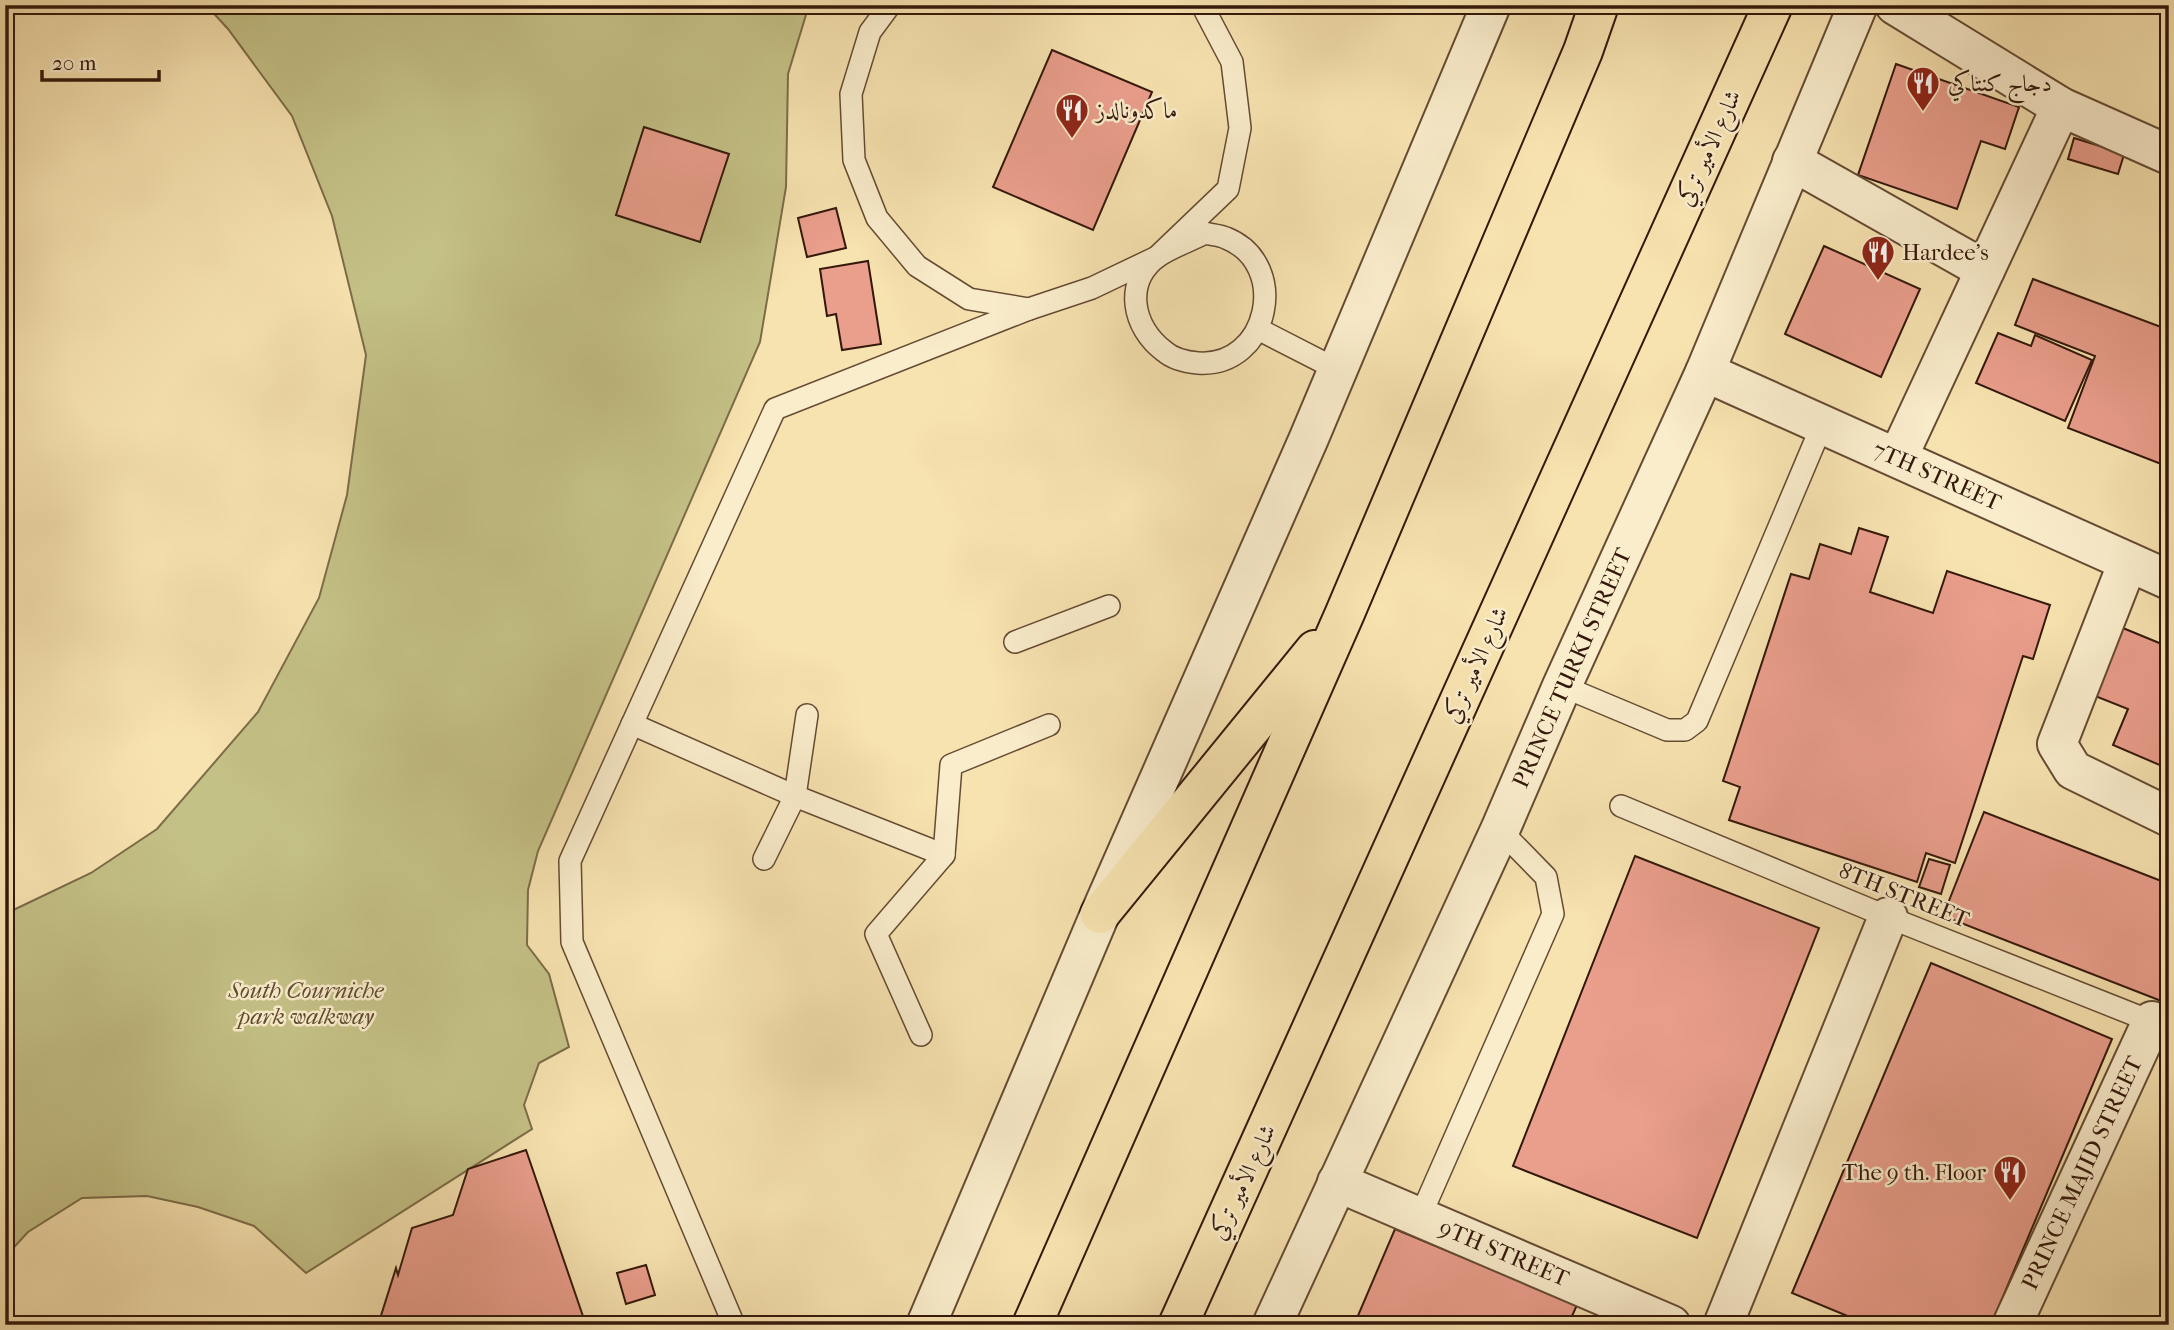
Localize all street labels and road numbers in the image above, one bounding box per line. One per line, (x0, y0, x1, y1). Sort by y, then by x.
street label: شارع الأمير تركي (1669, 84, 1752, 213)
street label: 7TH STREET (1869, 436, 2006, 516)
street label: PRINCE TURKI STREET (1507, 544, 1637, 792)
street label: شارع الأمير تركي (1436, 601, 1519, 730)
street label: 8TH STREET (1835, 857, 1973, 934)
street label: PRINCE MAJID STREET (2016, 1052, 2148, 1294)
street label: شارع الأمير تركي (1202, 1119, 1287, 1247)
street label: 9TH STREET (1435, 1214, 1573, 1293)

